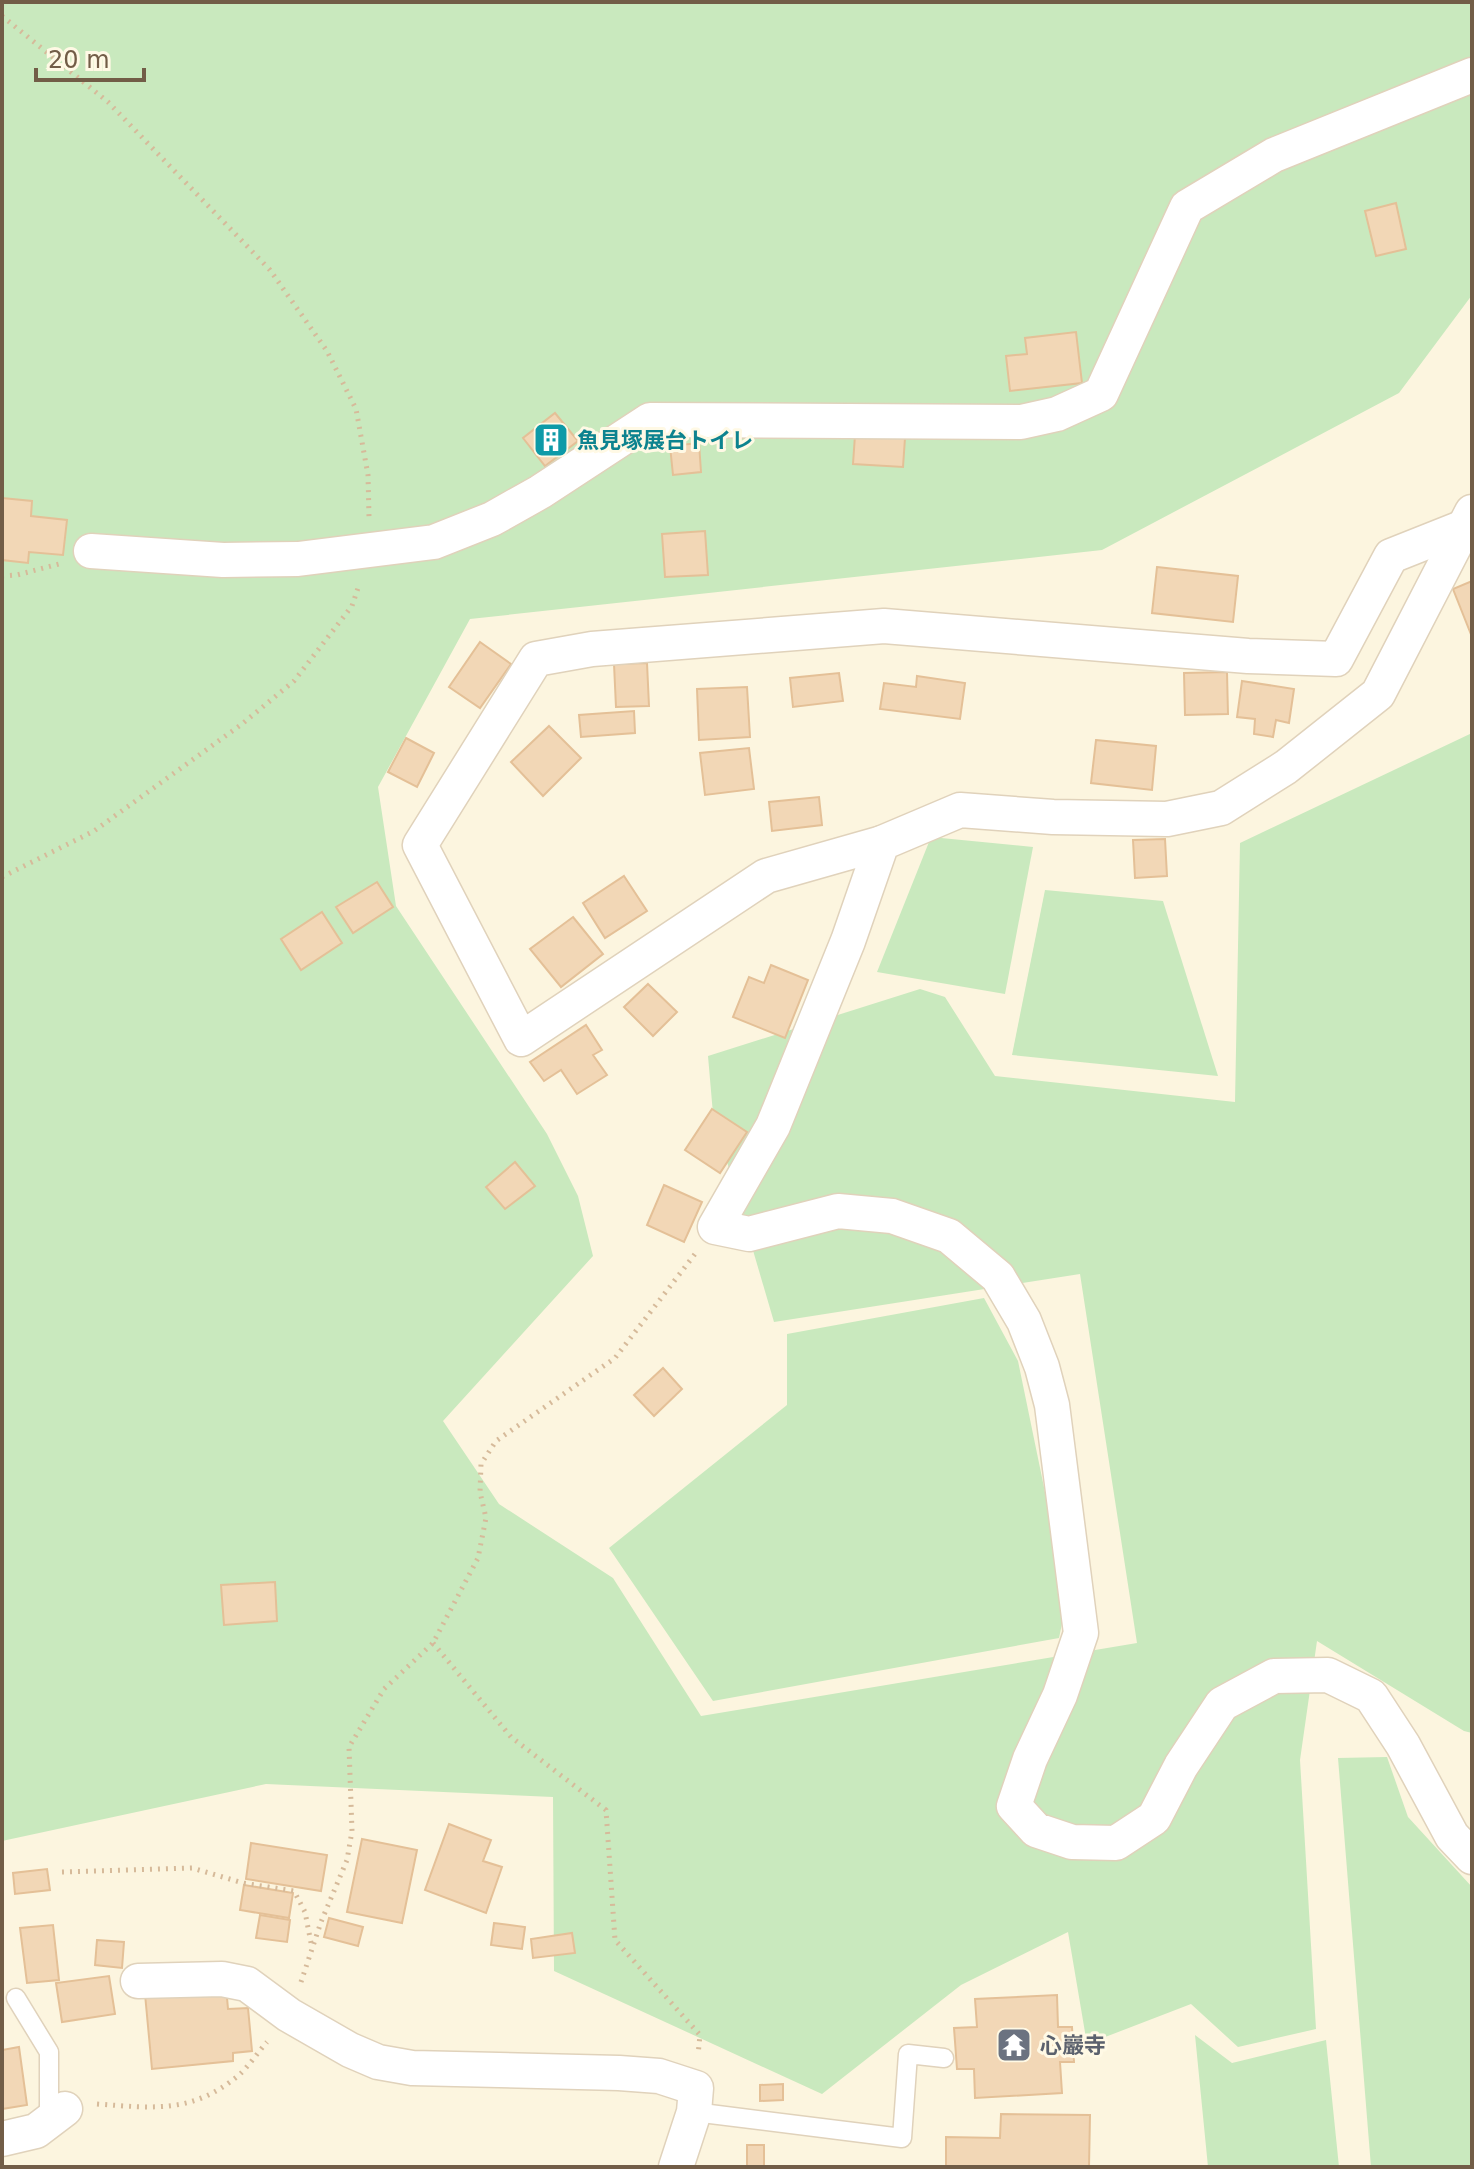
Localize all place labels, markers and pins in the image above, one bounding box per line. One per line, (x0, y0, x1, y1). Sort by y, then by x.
building icon: 魚見塚展台トイレ (532, 421, 570, 459)
place label: 魚見塚展台トイレ (577, 428, 753, 453)
temple icon: 心巖寺 (995, 2026, 1033, 2064)
place label: 心巖寺 (1040, 2033, 1106, 2058)

